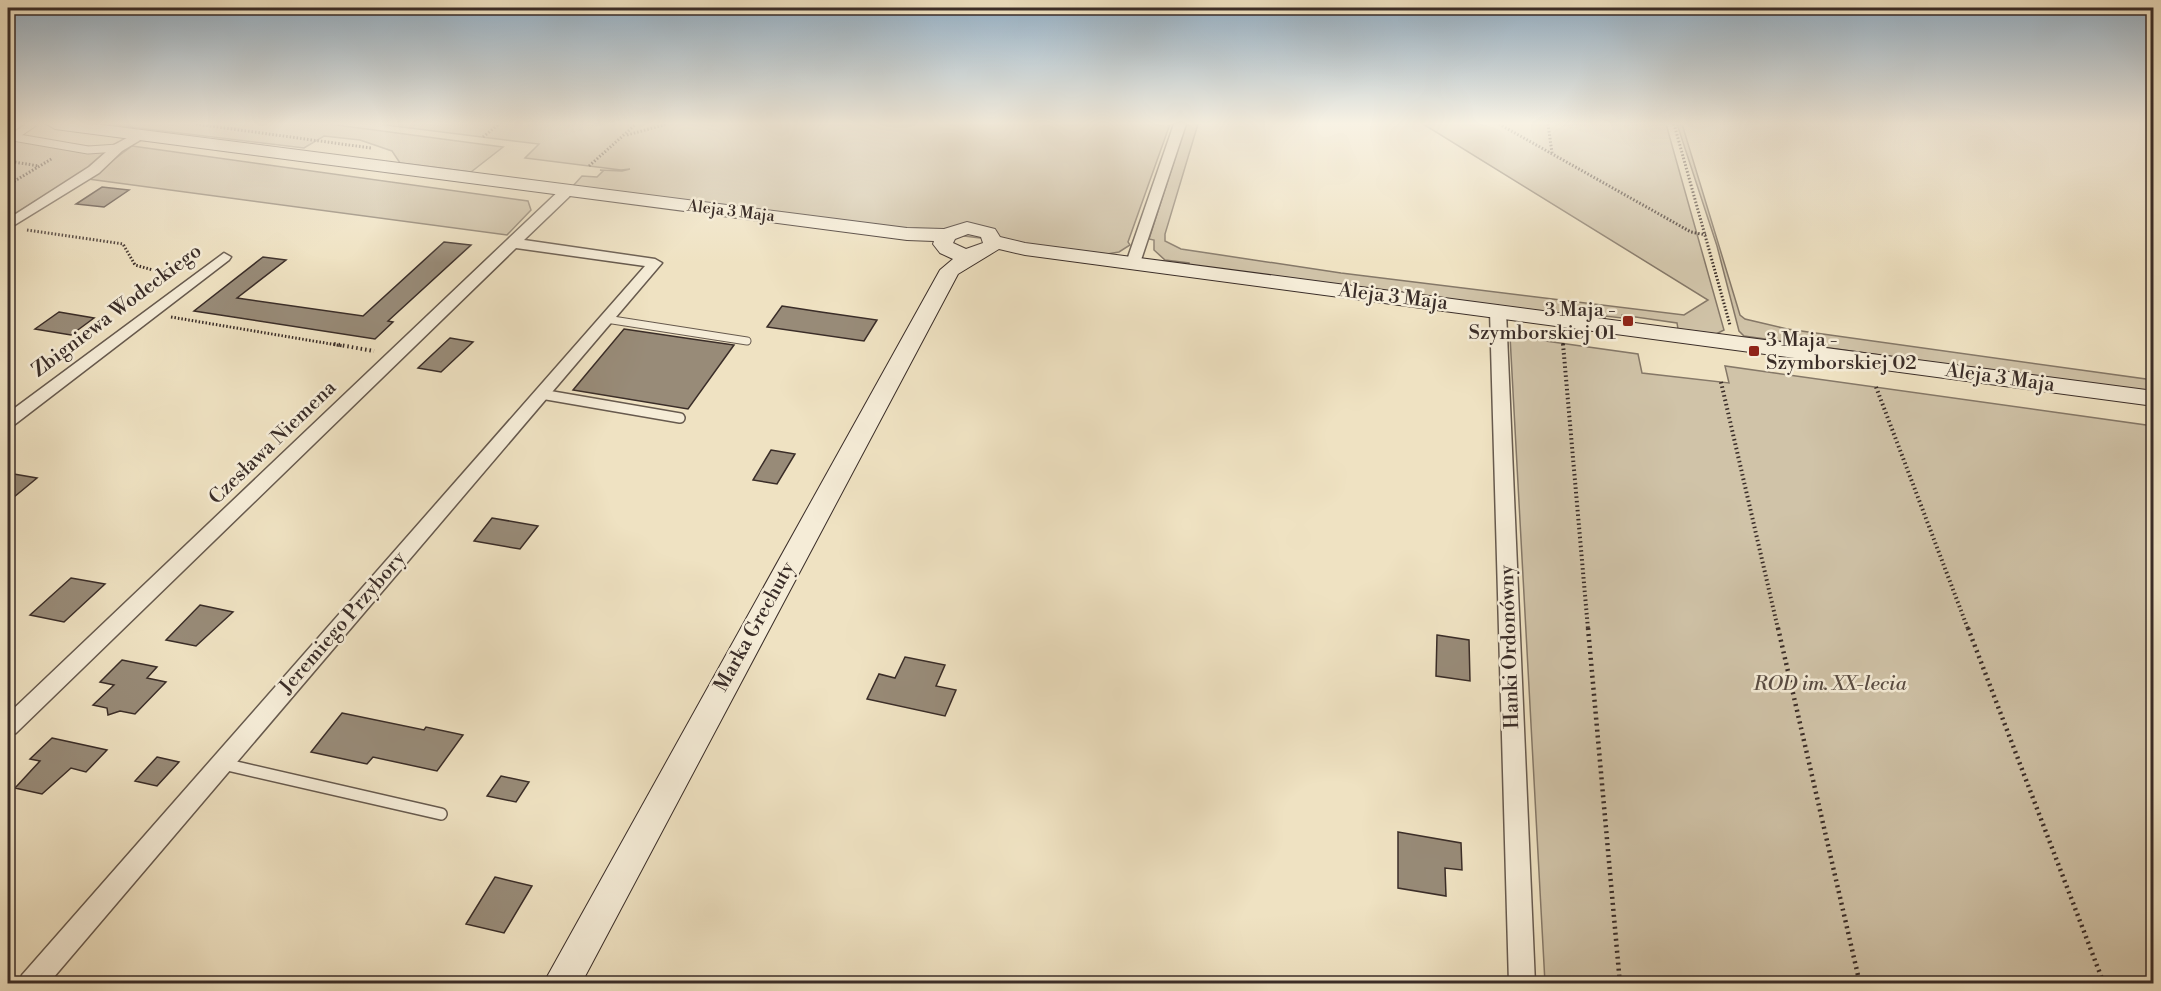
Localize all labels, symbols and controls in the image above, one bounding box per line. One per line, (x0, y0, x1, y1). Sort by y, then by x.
street label: Aleja 3 Maja (685, 196, 777, 226)
street label: Zbigniewa Wodeckiego (27, 239, 207, 383)
street label: Aleja 3 Maja (1336, 278, 1450, 316)
place label: 3 Maja - Szymborskiej 01 (1469, 298, 1616, 346)
marker: 3 Maja - Szymborskiej 01 (1621, 314, 1635, 328)
place label: 3 Maja - Szymborskiej 02 (1766, 328, 1917, 376)
marker: 3 Maja - Szymborskiej 02 (1747, 344, 1761, 358)
street label: Aleja 3 Maja (1943, 358, 2057, 398)
street label: Czesława Niemena (204, 375, 343, 510)
street label: Jeremiego Przybory (274, 546, 412, 700)
street label: Marka Grechuty (709, 557, 801, 696)
street label: Hanki Ordonówny (1495, 564, 1525, 729)
park label: ROD im. XX-lecia (1752, 672, 1908, 697)

